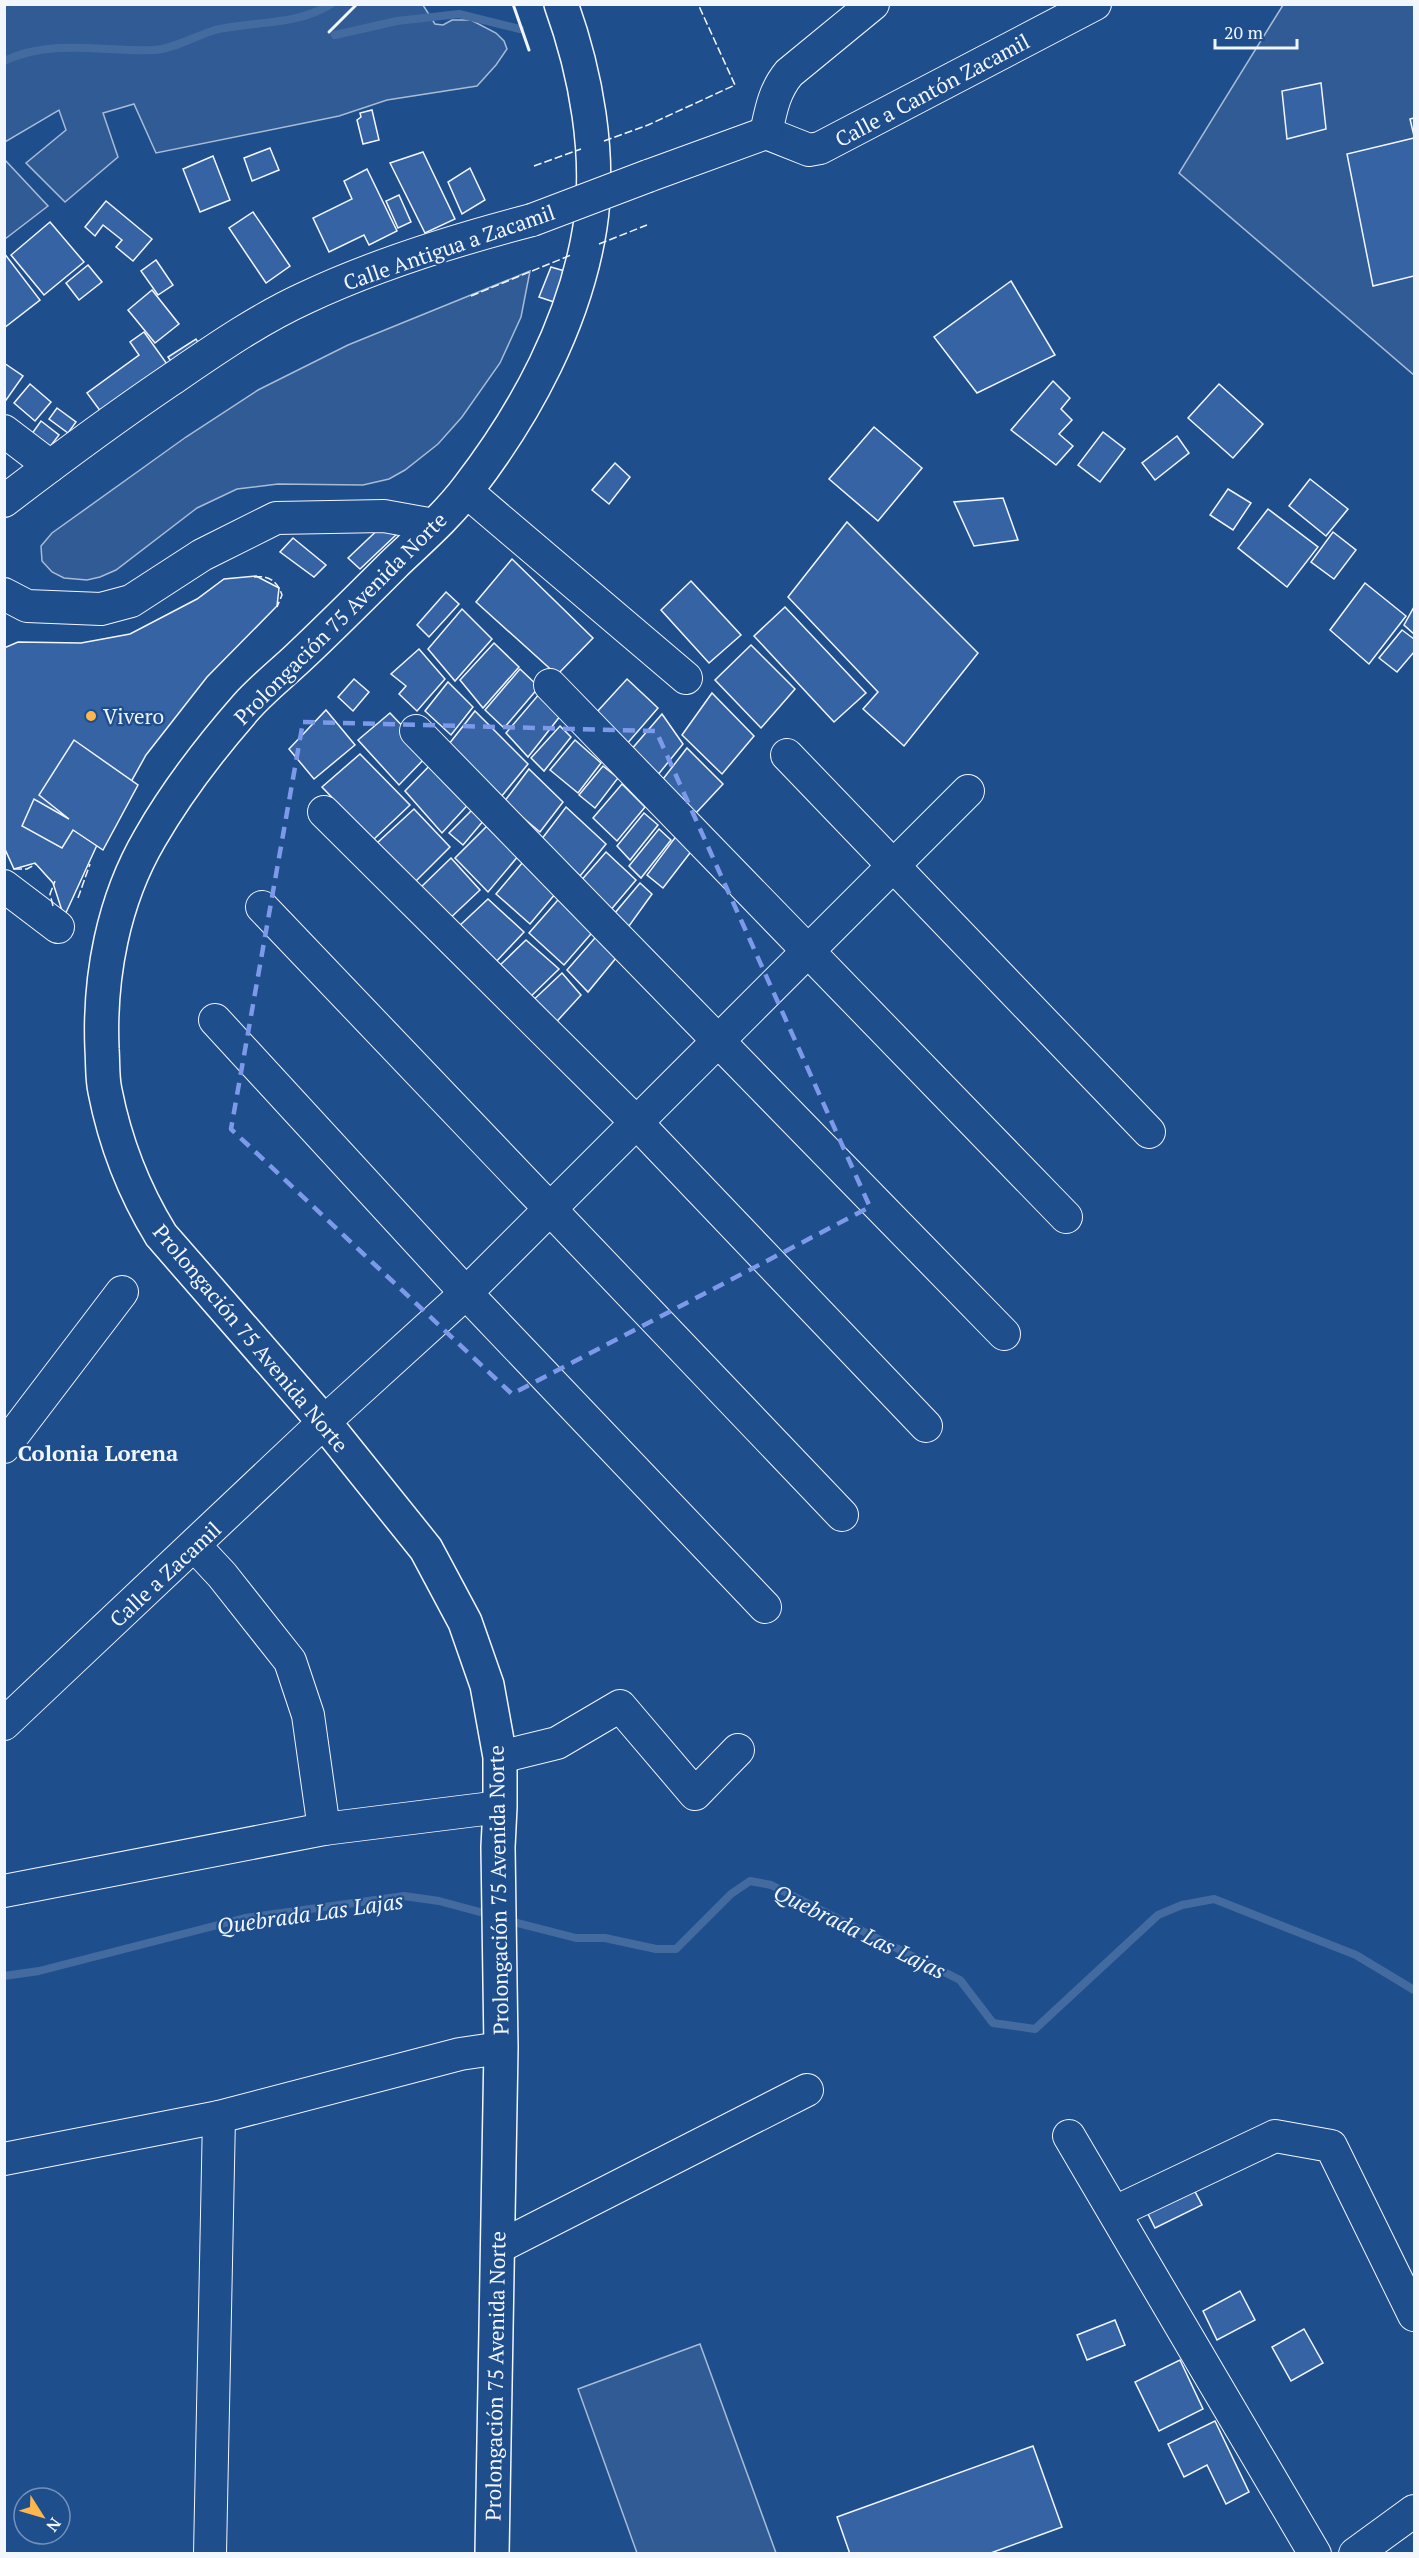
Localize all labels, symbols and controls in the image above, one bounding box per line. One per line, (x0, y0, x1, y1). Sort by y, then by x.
scale bar (1215, 12, 1298, 50)
text: 20 m (1224, 20, 1264, 44)
street label: Calle a Cantón Zacamil (830, 27, 1034, 153)
street label: Calle Antigua a Zacamil (339, 198, 559, 296)
street label: Prolongación 75 Avenida Norte (228, 506, 452, 730)
place label: Vivero (103, 702, 164, 730)
marker: Vivero (84, 709, 98, 723)
street label: Prolongación 75 Avenida Norte (147, 1218, 355, 1458)
district label: Colonia Lorena (18, 1438, 178, 1467)
street label: Calle a Zacamil (103, 1515, 227, 1633)
street label: Prolongación 75 Avenida Norte (481, 1745, 515, 2035)
water label: Quebrada Las Lajas (769, 1877, 951, 1985)
water label: Quebrada Las Lajas (215, 1886, 405, 1940)
street label: Prolongación 75 Avenida Norte (478, 2231, 512, 2521)
north arrow (12, 2486, 72, 2546)
text: N (42, 2514, 66, 2536)

